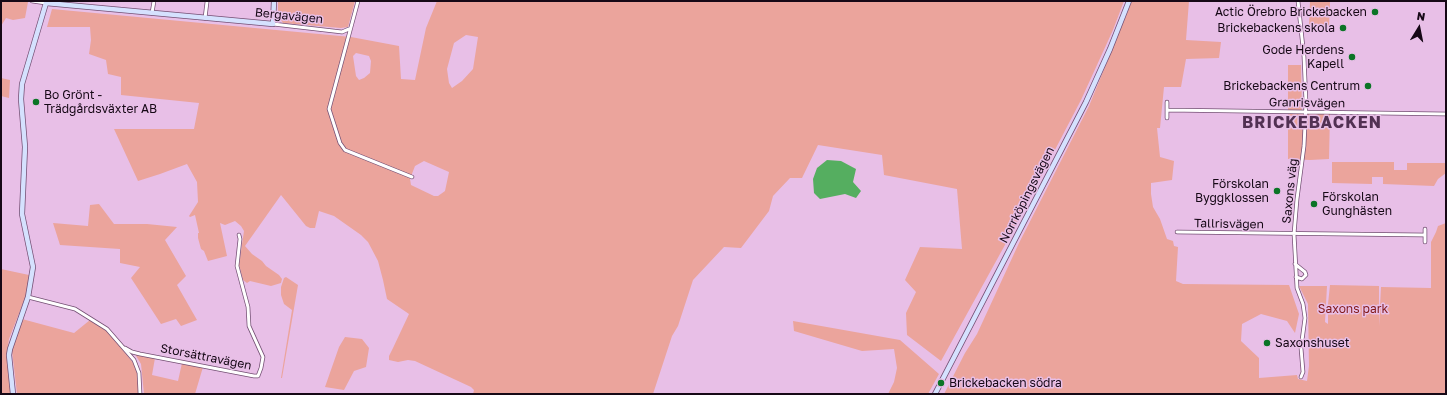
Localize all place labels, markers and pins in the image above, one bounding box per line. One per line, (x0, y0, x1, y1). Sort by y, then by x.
place label: Actic Örebro Brickebacken (1215, 5, 1367, 19)
marker: Actic Örebro Brickebacken (1370, 7, 1380, 17)
place label: Brickebackens skola (1217, 21, 1335, 35)
marker: Brickebackens skola (1338, 23, 1348, 33)
place label: Gode Herdens Kapell (1262, 43, 1344, 71)
marker: Gode Herdens Kapell (1347, 52, 1357, 62)
place label: Brickebackens Centrum (1223, 79, 1360, 93)
marker: Brickebackens Centrum (1363, 81, 1373, 91)
place label: Bo Grönt - Trädgårdsväxter AB (44, 88, 157, 116)
marker: Bo Grönt - Trädgårdsväxter AB (31, 97, 41, 107)
place label: Förskolan Byggklossen (1195, 177, 1269, 205)
marker: Förskolan Byggklossen (1272, 186, 1282, 196)
place label: Förskolan Gunghästen (1322, 190, 1392, 218)
marker: Förskolan Gunghästen (1309, 199, 1319, 209)
place label: Saxonshuset (1275, 336, 1350, 350)
marker: Saxonshuset (1262, 338, 1272, 348)
place label: Brickebacken södra (949, 376, 1062, 390)
marker: Brickebacken södra (936, 378, 946, 388)

